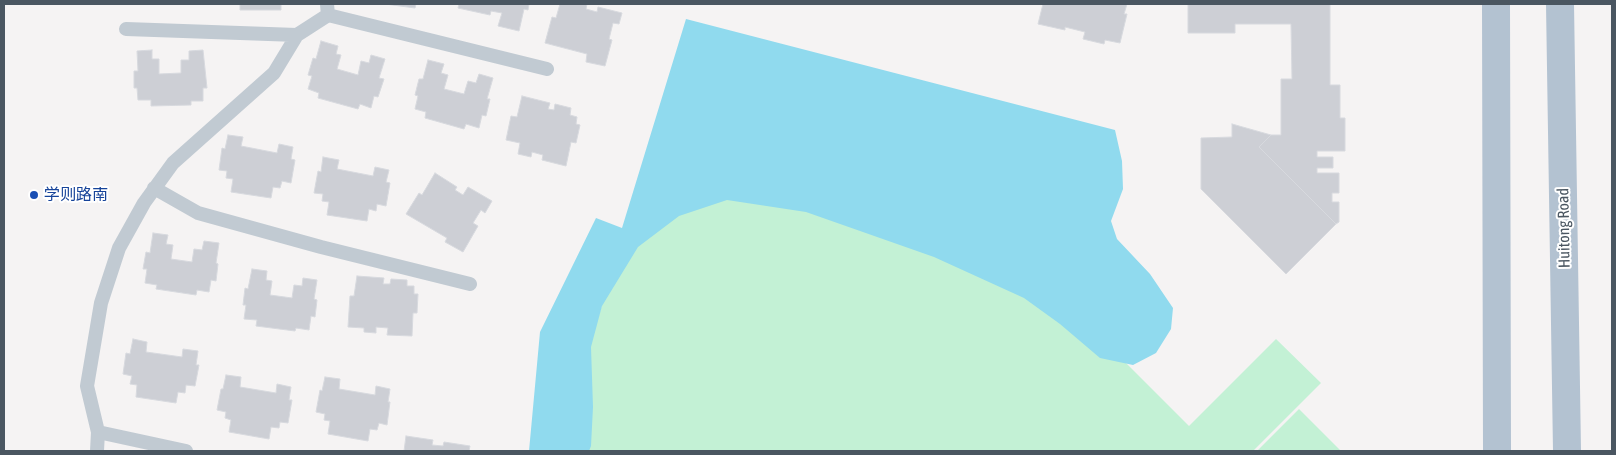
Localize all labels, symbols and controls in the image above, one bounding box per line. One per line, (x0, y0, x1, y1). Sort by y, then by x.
place label: 学则路南 (44, 185, 108, 205)
street label: Huitong Road (1554, 188, 1574, 268)
marker: 学则路南 (28, 189, 40, 201)

